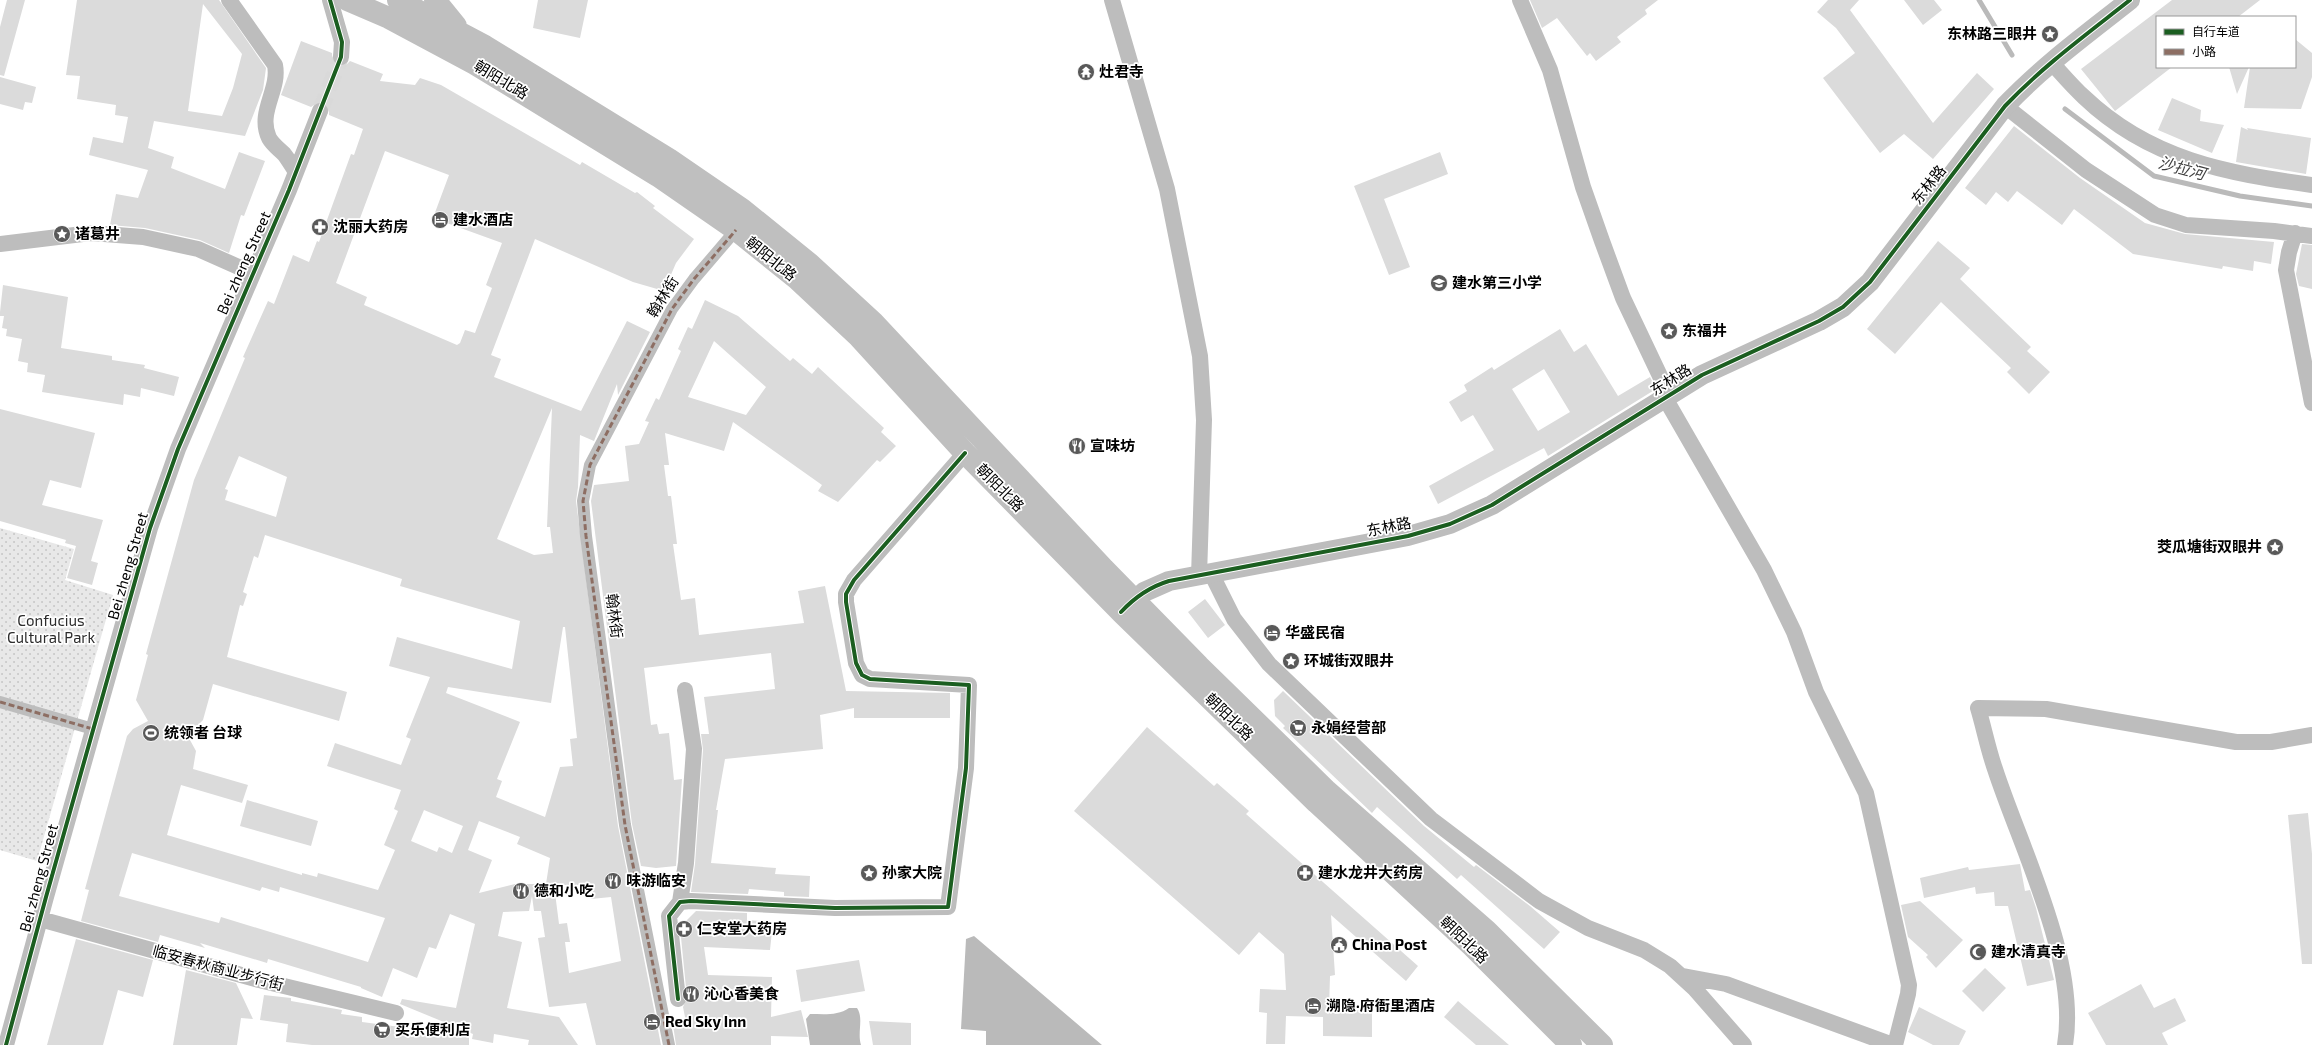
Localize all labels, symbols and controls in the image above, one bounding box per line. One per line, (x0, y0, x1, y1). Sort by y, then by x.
legend (2156, 16, 2296, 68)
place label: 东林路三眼井 (1947, 24, 2037, 42)
place icon: 东林路三眼井 (2040, 24, 2060, 44)
text: 自行车道 (2192, 24, 2240, 38)
text: 小路 (2192, 44, 2216, 58)
street label: 朝阳北路 (471, 56, 532, 102)
temple icon: 灶君寺 (1076, 62, 1096, 82)
place label: 灶君寺 (1099, 62, 1144, 80)
water label: 沙拉河 (2156, 152, 2211, 184)
street label: 东林路 (1907, 161, 1949, 208)
street label: Bei zheng Street (212, 208, 274, 317)
hotel icon: 建水酒店 (430, 210, 450, 230)
place label: 建水酒店 (453, 210, 513, 228)
pharmacy icon: 沈丽大药房 (310, 217, 330, 237)
place label: 沈丽大药房 (333, 217, 408, 235)
place icon: 诸葛井 (52, 224, 72, 244)
place label: 诸葛井 (75, 224, 120, 242)
street label: 朝阳北路 (743, 232, 801, 284)
street label: 翰林街 (643, 273, 682, 320)
school or university icon: 建水第三小学 (1429, 273, 1449, 293)
place label: 建水第三小学 (1452, 273, 1542, 291)
place icon: 东福井 (1659, 321, 1679, 341)
place label: 东福井 (1682, 321, 1727, 339)
street label: 东林路 (1647, 360, 1694, 399)
restaurant icon: 宣味坊 (1067, 436, 1087, 456)
place label: 宣味坊 (1090, 436, 1135, 454)
street label: 朝阳北路 (973, 460, 1028, 515)
street label: Bei zheng Street (103, 510, 151, 622)
street label: 东林路 (1365, 513, 1413, 539)
place label: 茭瓜塘街双眼井 (2157, 537, 2262, 555)
place icon: 茭瓜塘街双眼井 (2265, 537, 2285, 557)
street label: 翰林街 (603, 592, 627, 639)
park label: Confucius Cultural Park (7, 611, 95, 646)
hotel icon: 华盛民宿 (1262, 623, 1282, 643)
place label: 华盛民宿 (1285, 623, 1345, 641)
place icon: 环城街双眼井 (1281, 651, 1301, 671)
place label: 环城街双眼井 (1304, 651, 1394, 669)
street label: 朝阳北路 (1202, 689, 1258, 744)
supermarket icon: 永娟经营部 (1288, 718, 1308, 738)
place label: 永娟经营部 (1311, 718, 1386, 736)
sports icon: 统领者 台球 (141, 723, 161, 743)
place label: 统领者 台球 (164, 723, 242, 741)
street label: Bei zheng Street (15, 822, 61, 934)
place icon: 孙家大院 (859, 863, 879, 883)
place label: 孙家大院 (882, 863, 942, 881)
pharmacy icon: 建水龙井大药房 (1295, 863, 1315, 883)
place label: 建水龙井大药房 (1318, 863, 1423, 881)
restaurant icon: 味游临安 (603, 871, 623, 891)
place label: 味游临安 (626, 871, 686, 889)
restaurant icon: 德和小吃 (511, 881, 531, 901)
place label: 德和小吃 (534, 881, 594, 899)
street label: 朝阳北路 (1437, 912, 1493, 967)
pharmacy icon: 仁安堂大药房 (674, 919, 694, 939)
place label: 仁安堂大药房 (697, 919, 787, 937)
public building icon: China Post (1329, 935, 1349, 955)
place label: China Post (1352, 935, 1427, 953)
street label: 临安春秋商业步行街 (151, 941, 286, 993)
mosque icon: 建水清真寺 (1968, 942, 1988, 962)
place label: 建水清真寺 (1991, 942, 2066, 960)
restaurant icon: 沁心香美食 (681, 984, 701, 1004)
place label: 沁心香美食 (704, 984, 779, 1002)
hotel icon: 溯隐·府衙里酒店 (1303, 996, 1323, 1016)
place label: 溯隐·府衙里酒店 (1326, 996, 1435, 1014)
hotel icon: Red Sky Inn (642, 1012, 662, 1032)
place label: Red Sky Inn (665, 1012, 746, 1031)
supermarket icon: 买乐便利店 (372, 1020, 392, 1040)
place label: 买乐便利店 (395, 1020, 470, 1038)

